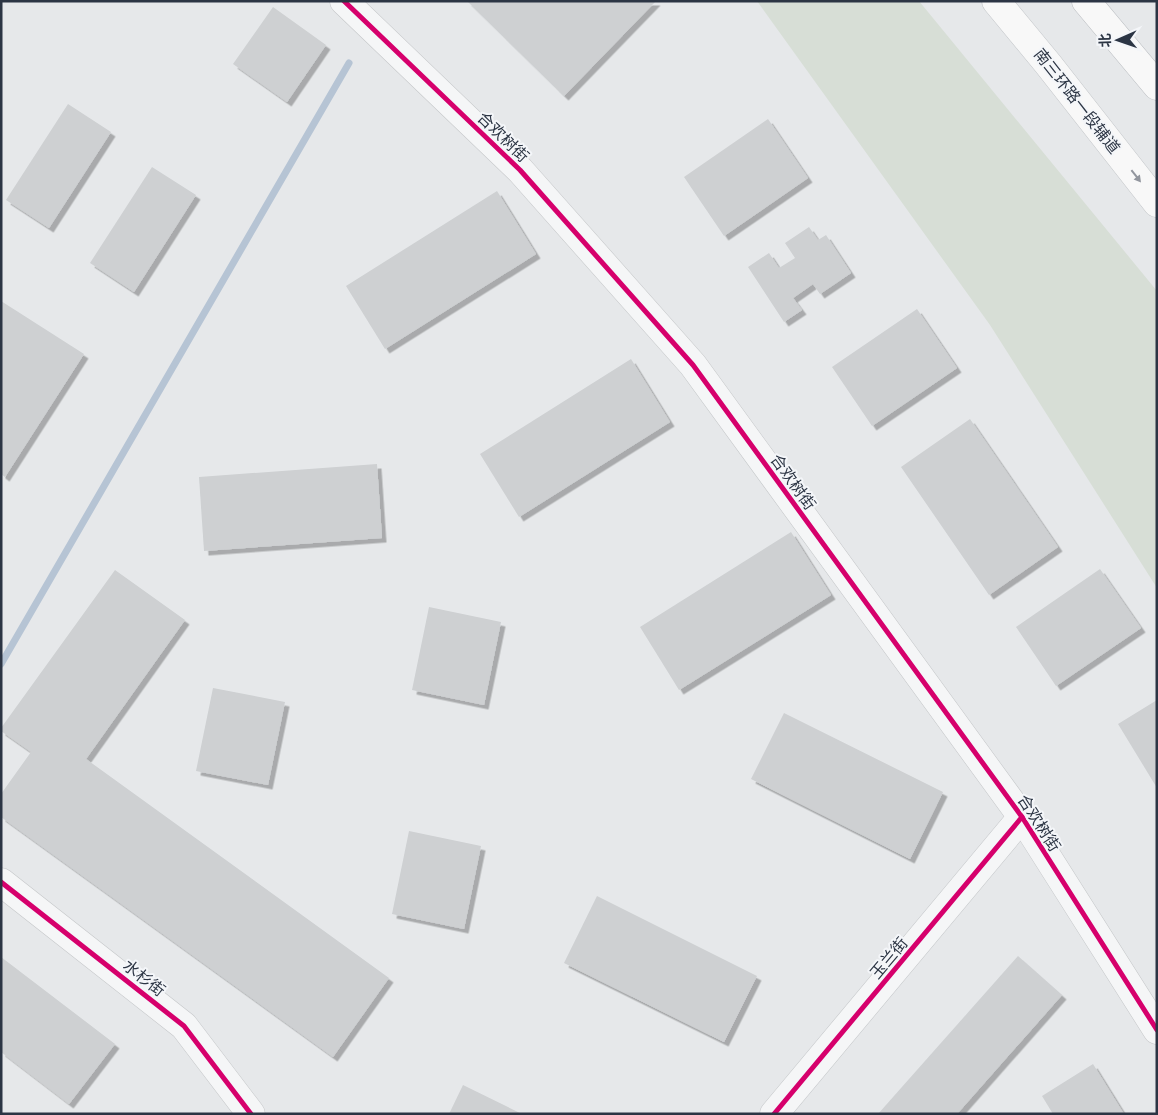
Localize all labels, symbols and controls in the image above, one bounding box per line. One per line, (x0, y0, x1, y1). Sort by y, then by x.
north arrow (1093, 15, 1143, 65)
text: 北 (1095, 33, 1115, 48)
street label: 南三环路一段辅道 (1029, 43, 1125, 159)
street label: 合欢树街 (472, 106, 534, 168)
one-way arrow (1131, 169, 1141, 182)
street label: 合欢树街 (765, 449, 821, 515)
street label: 合欢树街 (1012, 790, 1066, 856)
street label: 玉兰街 (865, 932, 913, 984)
street label: 水杉街 (118, 954, 170, 1002)

